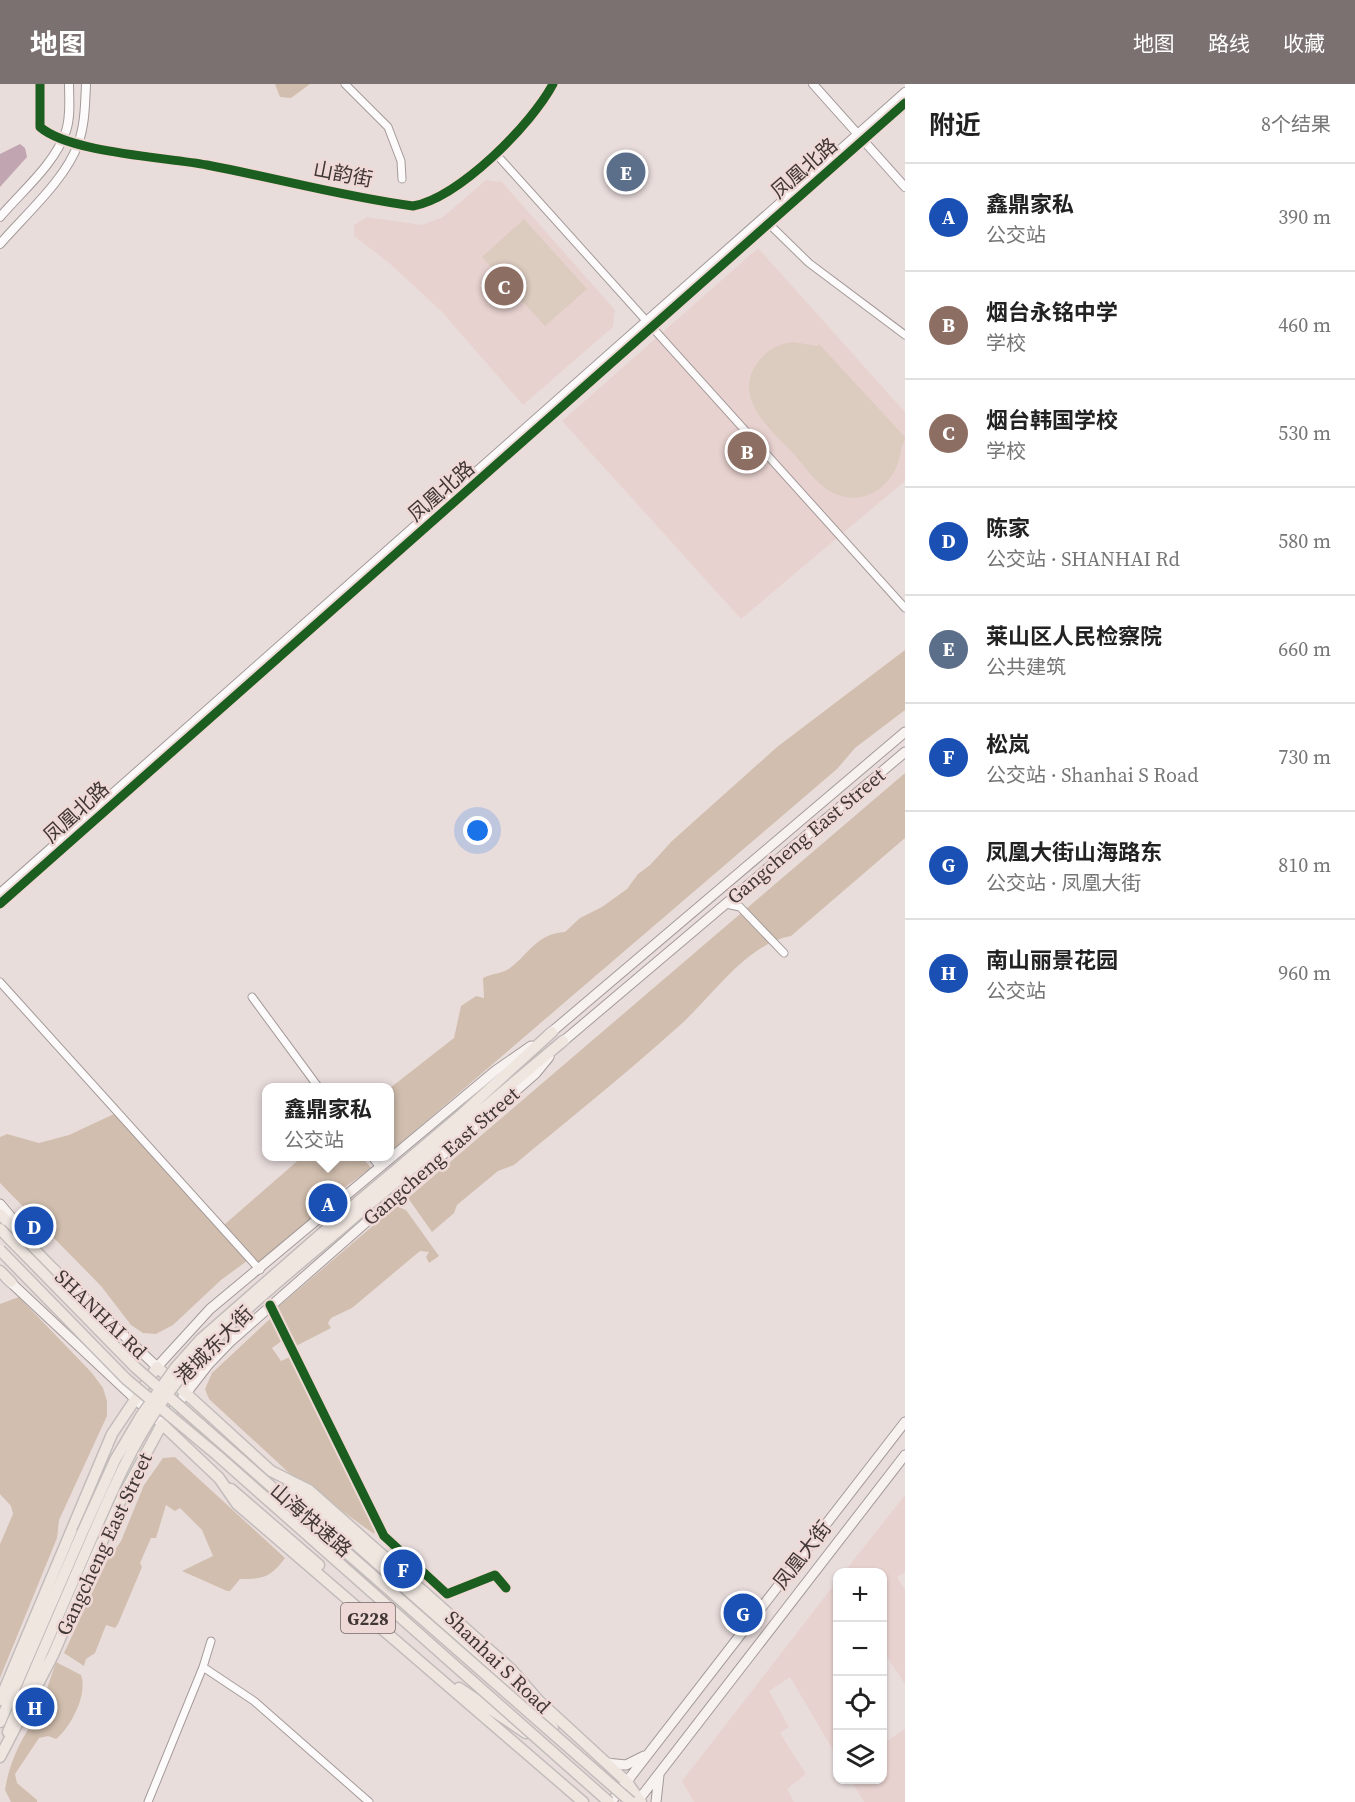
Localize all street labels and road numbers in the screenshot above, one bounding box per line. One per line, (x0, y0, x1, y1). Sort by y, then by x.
street label: 凤凰北路 (765, 131, 843, 205)
street label: 山韵街 (311, 155, 375, 193)
street label: 凤凰北路 (402, 454, 480, 528)
street label: Gangcheng East Street (721, 761, 891, 911)
street label: 凤凰北路 (37, 775, 115, 849)
street label: Gangcheng East Street (357, 1080, 526, 1232)
street label: SHANHAI Rd (49, 1263, 154, 1366)
street label: 港城东大街 (169, 1300, 259, 1390)
street label: Gangcheng East Street (49, 1448, 159, 1640)
street label: 山海快速路 (264, 1477, 358, 1563)
street label: 凤凰大街 (766, 1515, 838, 1595)
road number: G228 (341, 1603, 395, 1633)
street label: Shanhai S Road (439, 1604, 558, 1720)

